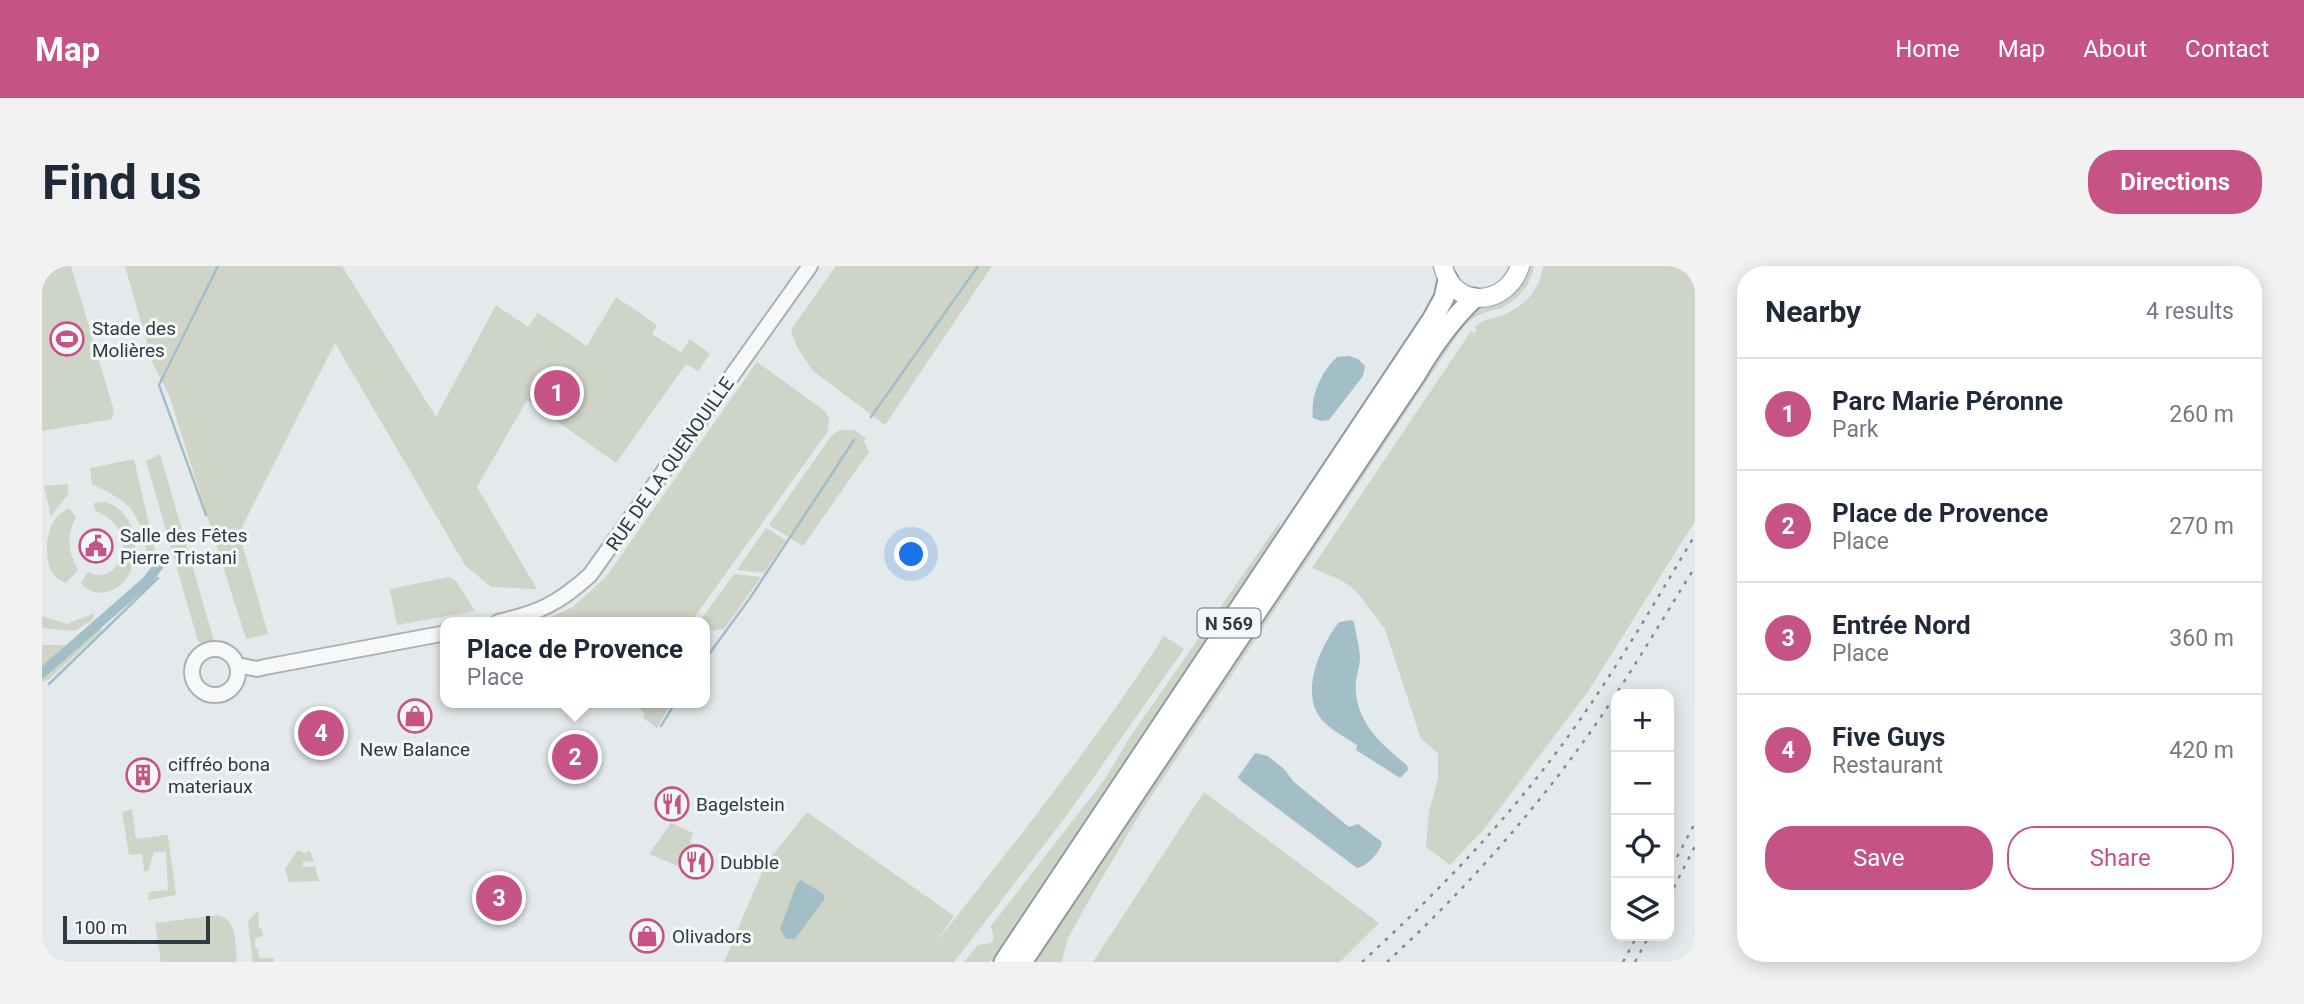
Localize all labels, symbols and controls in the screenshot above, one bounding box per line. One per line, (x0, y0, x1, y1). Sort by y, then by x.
text: Map (35, 30, 100, 69)
text: Home (1895, 35, 1960, 63)
text: Map (1998, 35, 2045, 63)
text: About (2083, 35, 2147, 63)
text: Contact (2185, 35, 2269, 63)
button: Directions (2088, 150, 2262, 214)
text: Find us (42, 154, 202, 211)
text: Nearby (1765, 294, 1861, 329)
text: 4 results (2146, 298, 2234, 325)
place label: Stade des Molières (92, 317, 176, 362)
sports icon: Stade des Molières (48, 320, 86, 358)
pin: 1 (534, 367, 580, 419)
street label: RUE DE LA QUENOUILLE (601, 373, 739, 555)
text: Parc Marie Péronne (1832, 386, 2063, 416)
text: 1 (1781, 401, 1795, 428)
text: 260 m (2169, 401, 2234, 428)
text: Park (1832, 416, 1878, 443)
text: Place de Provence (1832, 498, 2048, 528)
text: 2 (1781, 513, 1795, 540)
text: 270 m (2169, 513, 2234, 540)
place label: Salle des Fêtes Pierre Tristani (120, 524, 247, 569)
public building icon: Salle des Fêtes Pierre Tristani (77, 527, 115, 565)
text: Place (1832, 528, 1889, 555)
your location (894, 537, 928, 571)
road number: N 569 (1198, 608, 1260, 638)
text: Entrée Nord (1832, 610, 1971, 640)
popup (440, 617, 710, 708)
text: 3 (1781, 625, 1795, 652)
text: 360 m (2169, 625, 2234, 652)
text: Place de Provence (467, 634, 683, 664)
text: Place (1832, 640, 1889, 667)
text: Place (467, 664, 524, 691)
map controls (1611, 689, 1674, 941)
button: + (1611, 689, 1674, 752)
shop icon: New Balance (396, 697, 434, 735)
pin: 4 (298, 707, 344, 759)
text: Five Guys (1832, 722, 1945, 752)
pin: 2 (552, 731, 598, 783)
text: 4 (1781, 737, 1795, 764)
text: 420 m (2169, 737, 2234, 764)
place label: New Balance (360, 738, 470, 761)
button: − (1611, 752, 1674, 815)
text: Restaurant (1832, 752, 1943, 779)
place label: ciffréo bona materiaux (168, 753, 270, 798)
building icon: ciffréo bona materiaux (124, 756, 162, 794)
restaurant icon: Bagelstein (653, 785, 691, 823)
place label: Bagelstein (696, 793, 785, 816)
button: locate (1611, 815, 1674, 878)
button: Save (1765, 826, 1993, 890)
button: Share (2007, 826, 2234, 890)
restaurant icon: Dubble (677, 843, 715, 881)
place label: Dubble (720, 851, 779, 874)
pin: 3 (476, 872, 522, 924)
button: layers (1611, 878, 1674, 941)
scale bar (63, 913, 210, 945)
text: 100 m (74, 916, 127, 939)
shop icon: Olivadors (628, 917, 666, 955)
place label: Olivadors (672, 925, 752, 948)

